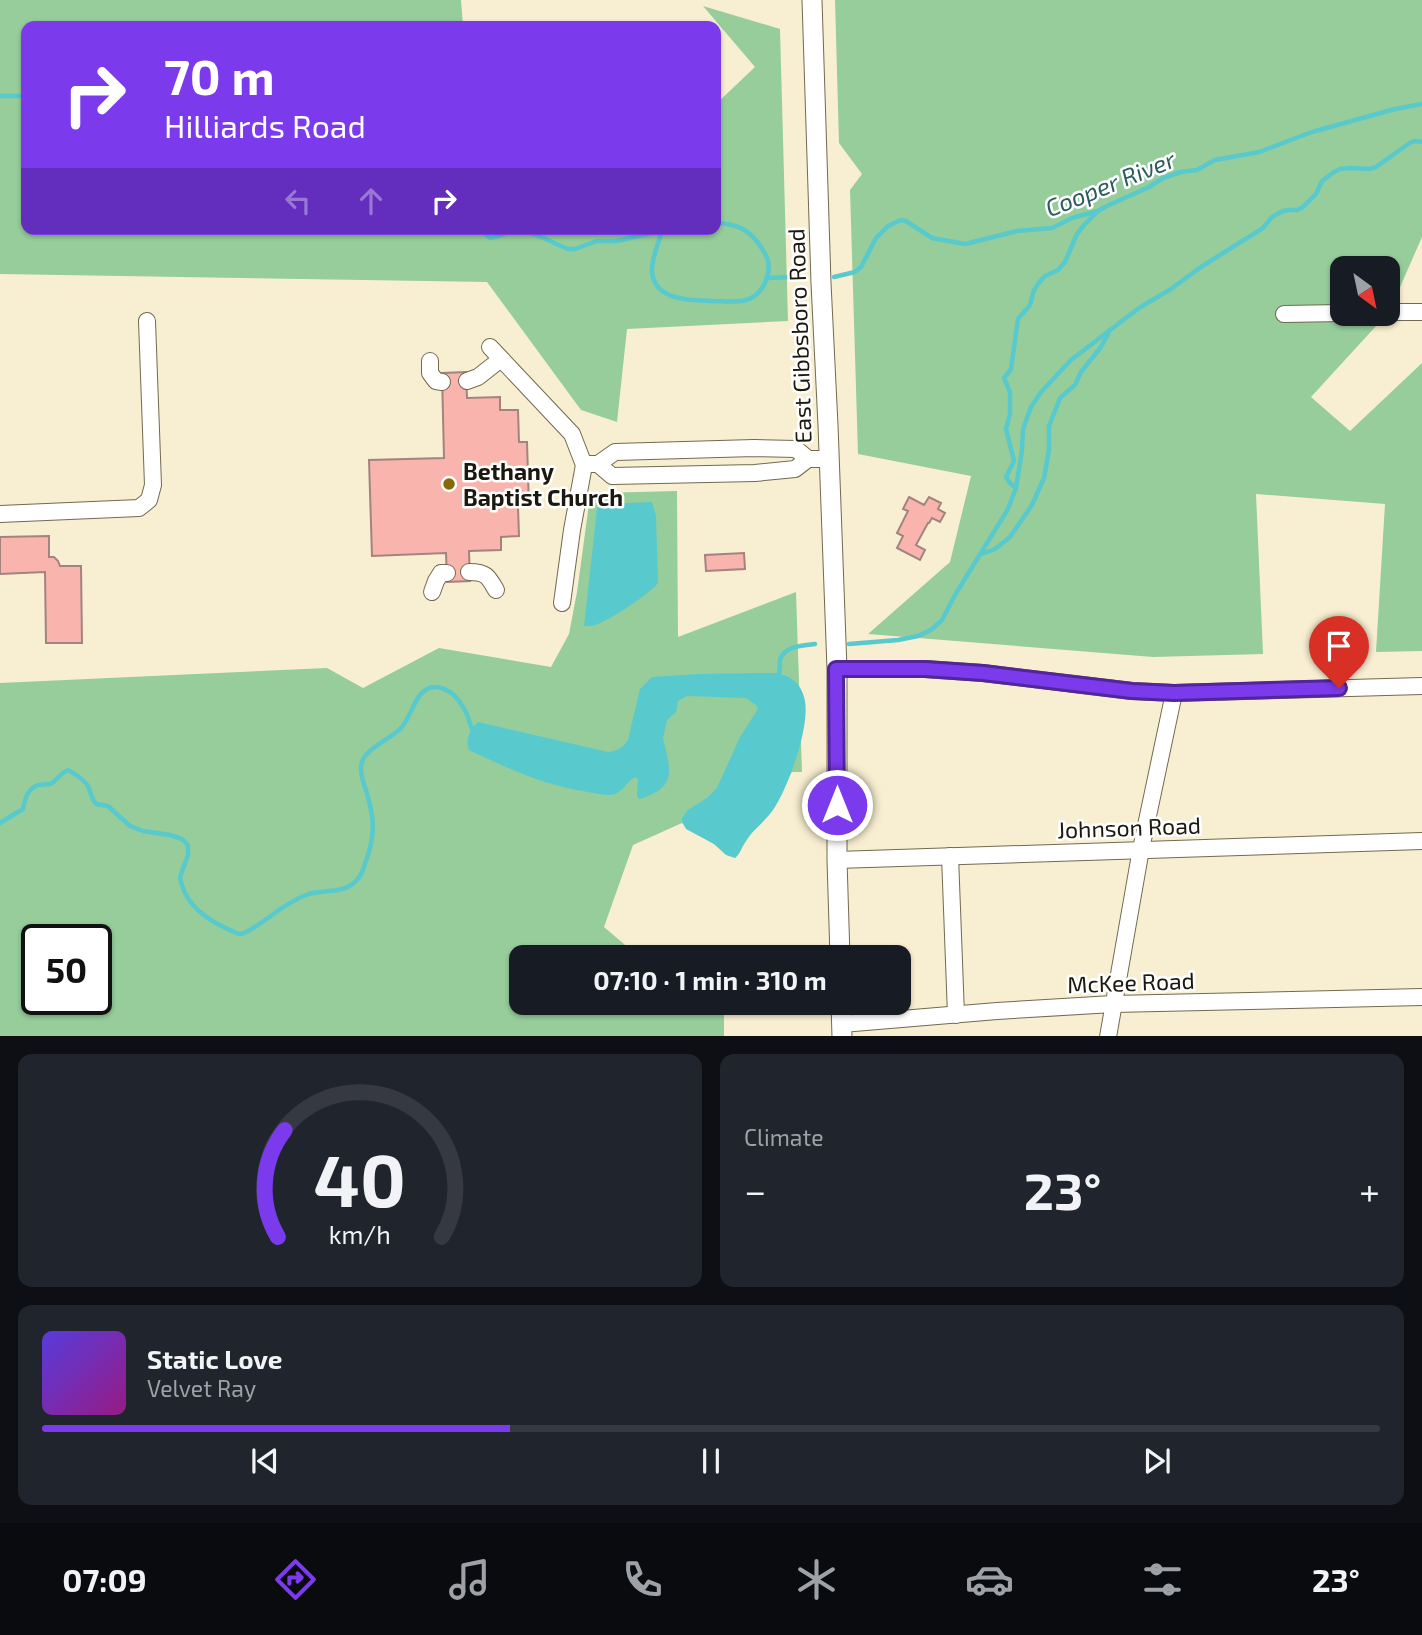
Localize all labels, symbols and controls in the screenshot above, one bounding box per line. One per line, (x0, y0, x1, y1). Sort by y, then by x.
text: 70 m (164, 46, 275, 105)
icon: right (49, 49, 140, 140)
text: Hilliards Road (164, 106, 366, 144)
water label: Cooper River (1041, 144, 1180, 222)
icon: left (279, 182, 317, 220)
icon: ahead (352, 182, 390, 220)
icon: right (425, 182, 463, 220)
street label: East Gibbsboro Road (781, 228, 817, 444)
north arrow (1330, 256, 1400, 326)
map controls (1330, 256, 1400, 326)
place label: Bethany Baptist Church (463, 457, 623, 511)
marker: Bethany Baptist Church (441, 476, 457, 492)
pin (1309, 616, 1369, 688)
icon: arrive (1320, 627, 1358, 665)
position arrow (800, 768, 874, 842)
street label: Johnson Road (1057, 810, 1201, 844)
speed limit sign: 50 (21, 924, 112, 1015)
text: 07:10 · 1 min · 310 m (593, 964, 827, 995)
street label: McKee Road (1067, 966, 1195, 998)
text: Climate (744, 1123, 824, 1151)
text: 40 (314, 1134, 406, 1222)
text: 23° (1024, 1158, 1101, 1220)
text: − (744, 1167, 766, 1213)
text: + (1359, 1167, 1380, 1213)
text: km/h (329, 1218, 391, 1248)
text: Static Love (147, 1343, 283, 1374)
text: Velvet Ray (147, 1374, 256, 1402)
icon: previous (246, 1442, 284, 1480)
icon: pause (692, 1442, 730, 1480)
icon: next (1138, 1442, 1176, 1480)
icon: directions (271, 1555, 320, 1604)
icon: music (445, 1555, 494, 1604)
icon: phone (618, 1555, 667, 1604)
icon: climate (792, 1555, 841, 1604)
icon: car (965, 1555, 1014, 1604)
icon: filters (1138, 1555, 1187, 1604)
text: 07:09 (62, 1560, 147, 1598)
text: 23° (1312, 1560, 1360, 1598)

